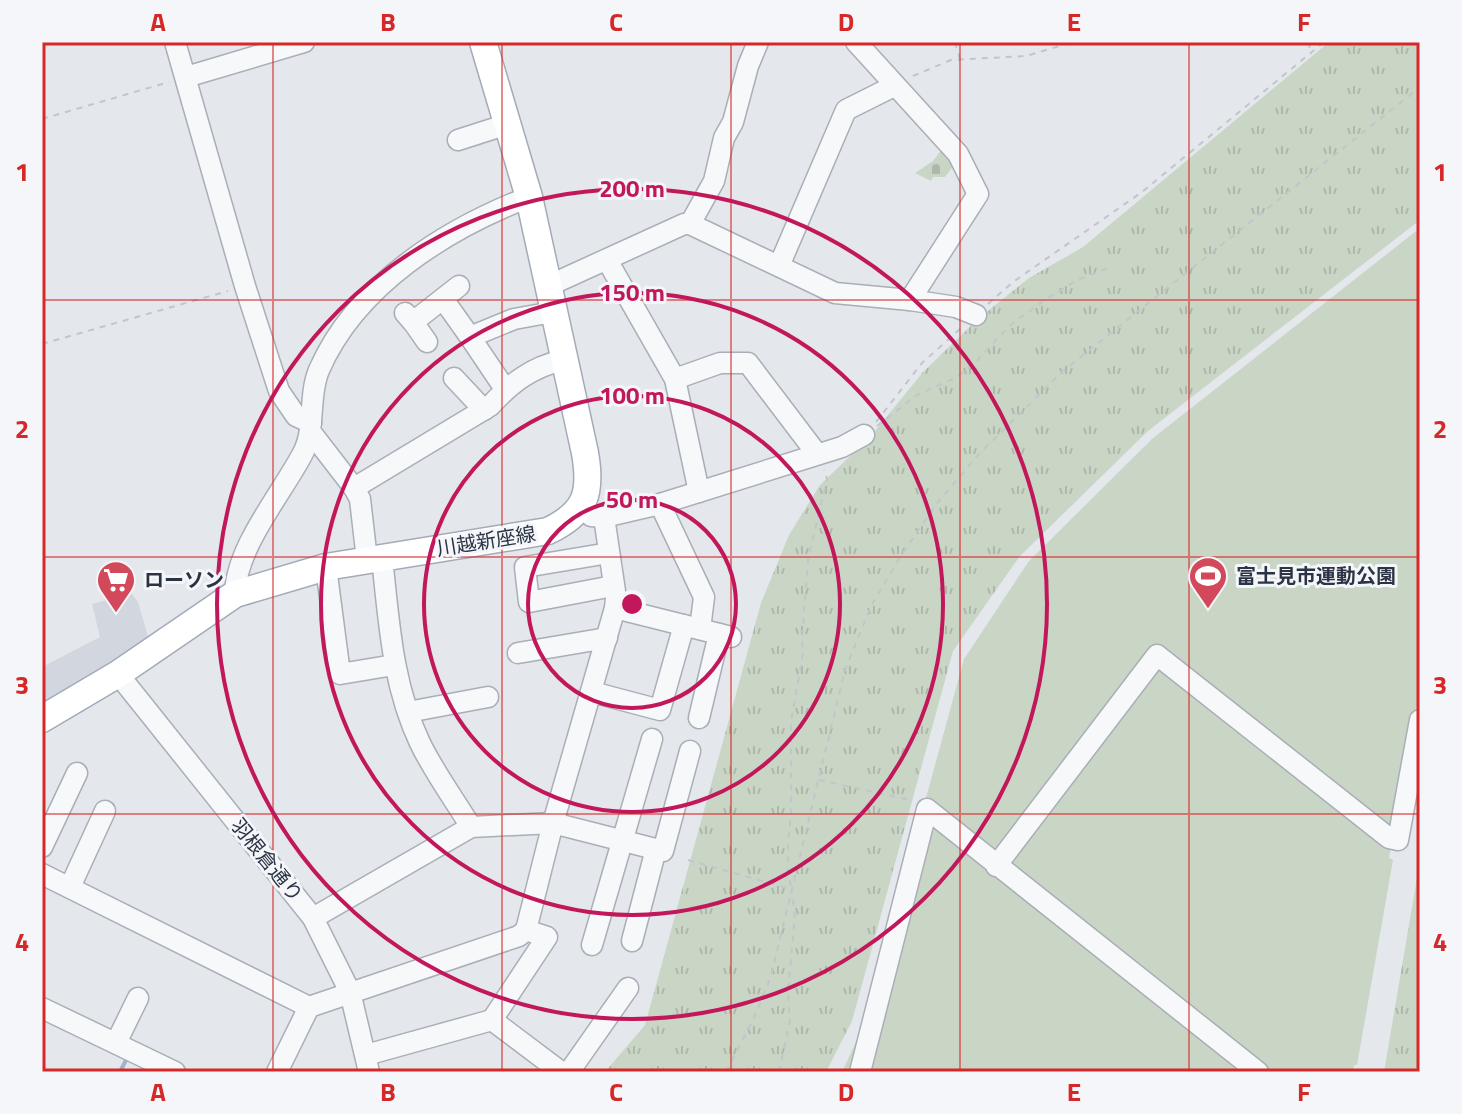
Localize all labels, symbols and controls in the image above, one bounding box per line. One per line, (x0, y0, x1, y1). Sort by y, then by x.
text: A (150, 2, 166, 41)
text: B (380, 2, 396, 41)
text: C (609, 2, 623, 41)
text: D (838, 2, 854, 41)
text: E (1067, 2, 1081, 41)
text: F (1297, 2, 1311, 41)
text: 1 (15, 152, 29, 191)
text: 1 (1433, 152, 1447, 191)
text: 200 m (599, 170, 665, 206)
text: 150 m (599, 274, 665, 310)
text: 100 m (599, 377, 665, 413)
text: 2 (15, 409, 29, 448)
text: 2 (1433, 409, 1447, 448)
text: 50 m (606, 481, 658, 517)
street label: 川越新座線 (434, 517, 538, 564)
sports icon: 富士見市運動公園 (1187, 555, 1229, 610)
supermarket icon: ローソン (95, 559, 137, 614)
place label: 富士見市運動公園 (1236, 560, 1396, 591)
place label: ローソン (144, 564, 224, 595)
centre of rings (618, 590, 646, 618)
text: 3 (15, 665, 29, 704)
text: 3 (1433, 665, 1447, 704)
street label: 羽根倉通り (224, 811, 311, 908)
text: 4 (15, 922, 29, 961)
text: 4 (1433, 922, 1447, 961)
text: A (150, 1072, 166, 1111)
text: B (380, 1072, 396, 1111)
text: C (609, 1072, 623, 1111)
text: D (838, 1072, 854, 1111)
text: E (1067, 1072, 1081, 1111)
text: F (1297, 1072, 1311, 1111)

